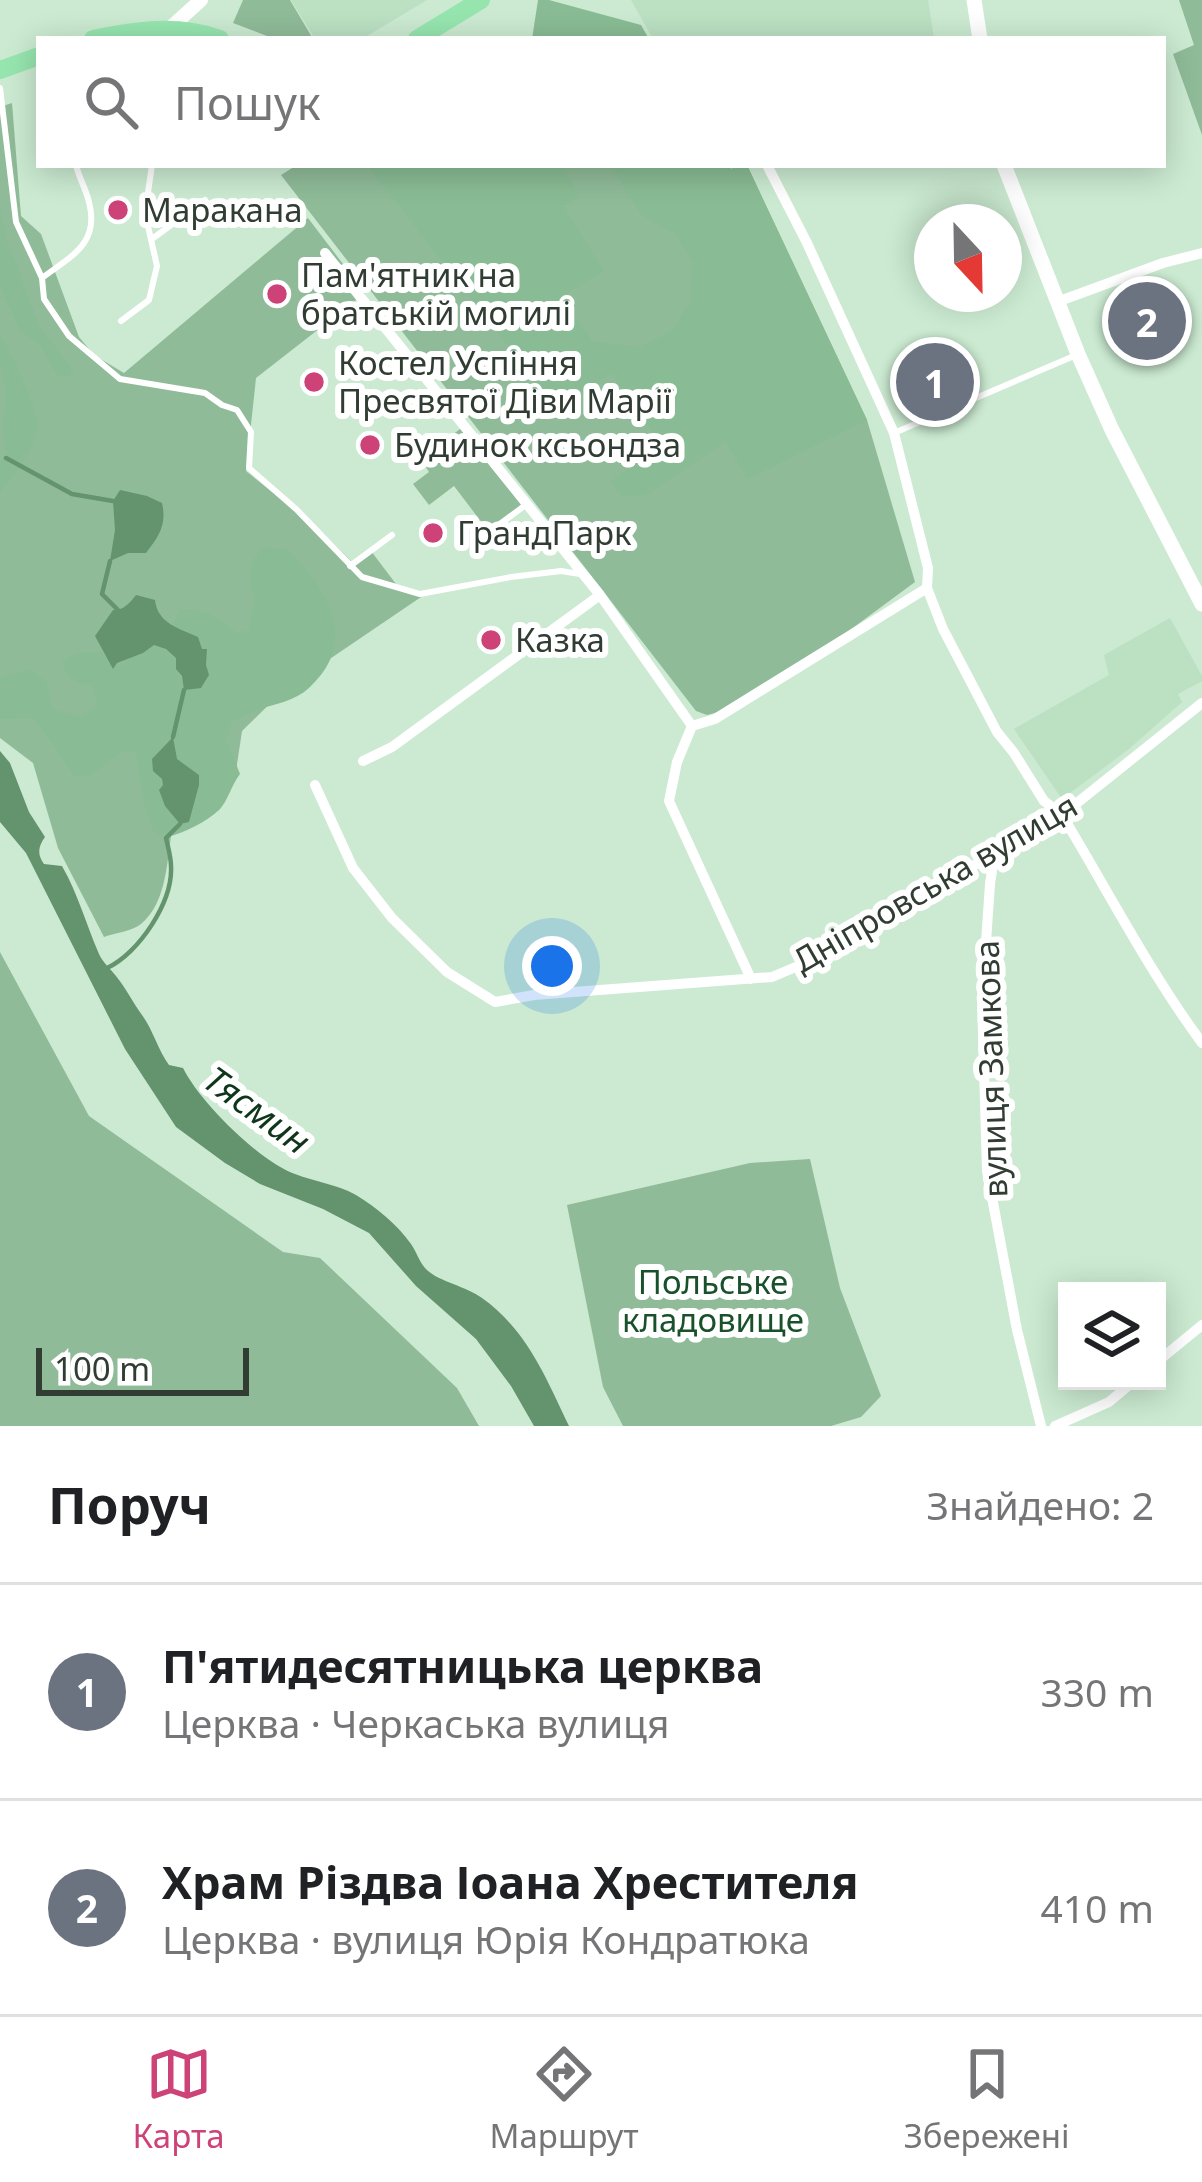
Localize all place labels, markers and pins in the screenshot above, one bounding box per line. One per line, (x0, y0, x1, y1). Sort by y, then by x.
place label: Маракана (142, 187, 303, 232)
marker: Маракана (105, 197, 131, 223)
place label: Пам'ятник на братській могилі (301, 252, 571, 335)
pin: 2 (1108, 276, 1186, 366)
marker: Пам'ятник на братській могилі (264, 281, 290, 307)
pin: 1 (896, 337, 974, 427)
place label: Костел Успіння Пресвятої Діви Марії (338, 340, 672, 423)
marker: Костел Успіння Пресвятої Діви Марії (301, 369, 327, 395)
place label: Будинок ксьондза (394, 422, 681, 467)
marker: Будинок ксьондза (357, 432, 383, 458)
place label: ГрандПарк (457, 510, 632, 555)
marker: ГрандПарк (420, 520, 446, 546)
place label: Казка (515, 617, 605, 662)
marker: Казка (478, 627, 504, 653)

